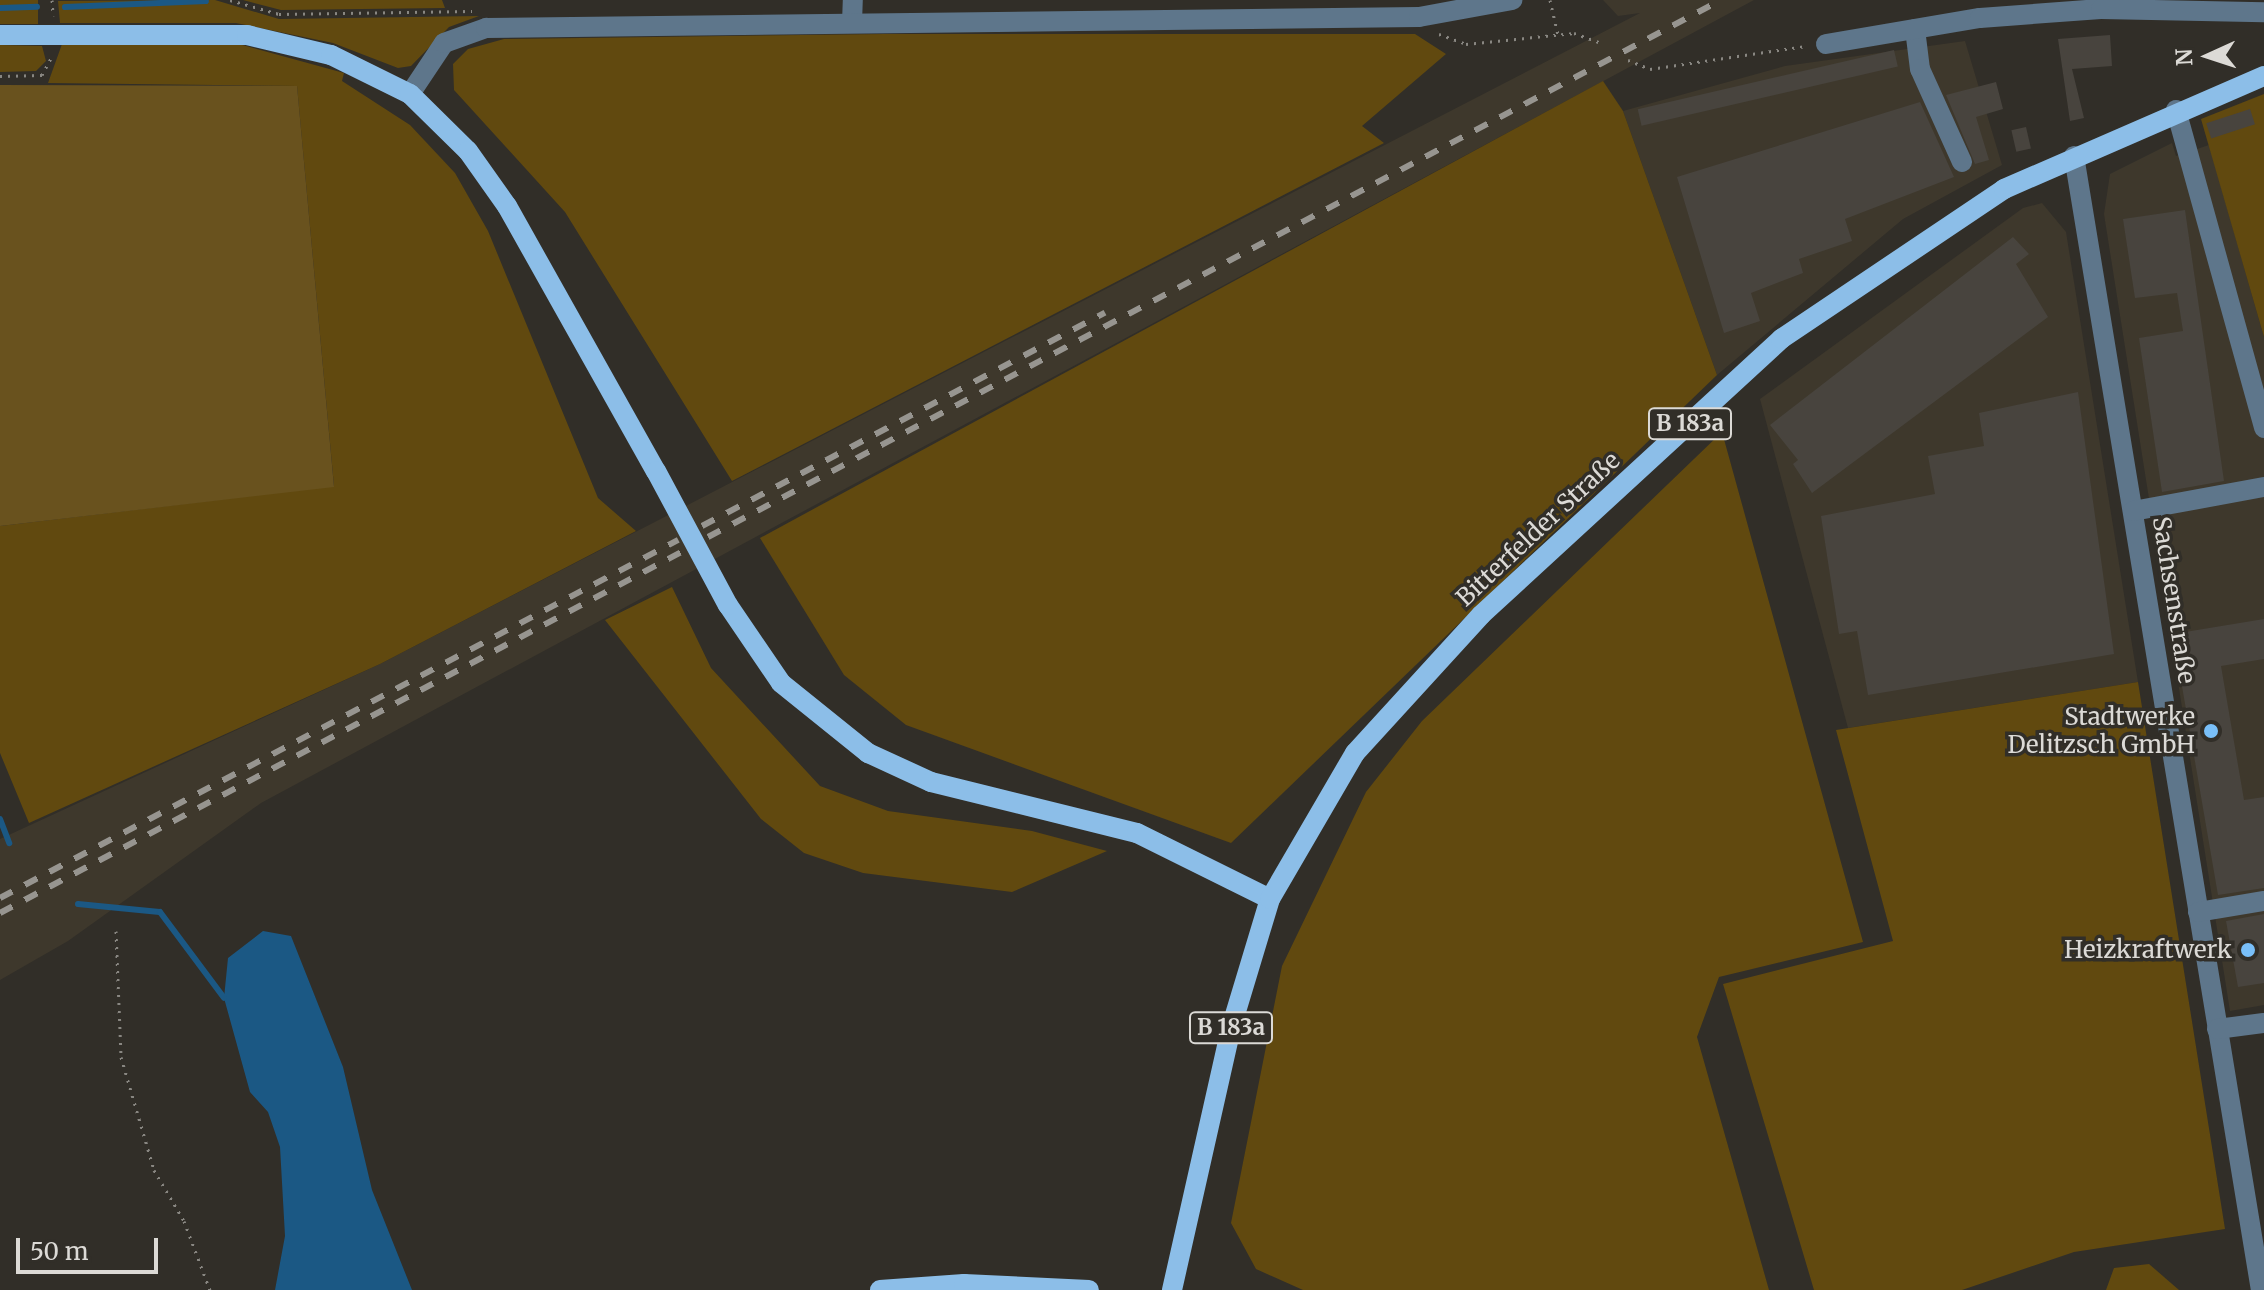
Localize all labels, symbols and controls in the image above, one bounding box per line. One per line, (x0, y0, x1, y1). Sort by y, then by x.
north arrow (2168, 16, 2248, 96)
text: N (2170, 48, 2198, 67)
road number: B 183a (1646, 406, 1734, 442)
street label: Bitterfelder Straße (1450, 446, 1626, 612)
street label: Sachsenstraße (2147, 514, 2201, 686)
place label: Stadtwerke Delitzsch GmbH (2008, 703, 2195, 759)
marker: Stadtwerke Delitzsch GmbH (2202, 722, 2220, 740)
place label: Heizkraftwerk (2064, 936, 2232, 964)
marker: Heizkraftwerk (2239, 941, 2257, 959)
road number: B 183a (1187, 1010, 1275, 1046)
scale bar (20, 1222, 162, 1272)
text: 50 m (30, 1236, 89, 1267)

